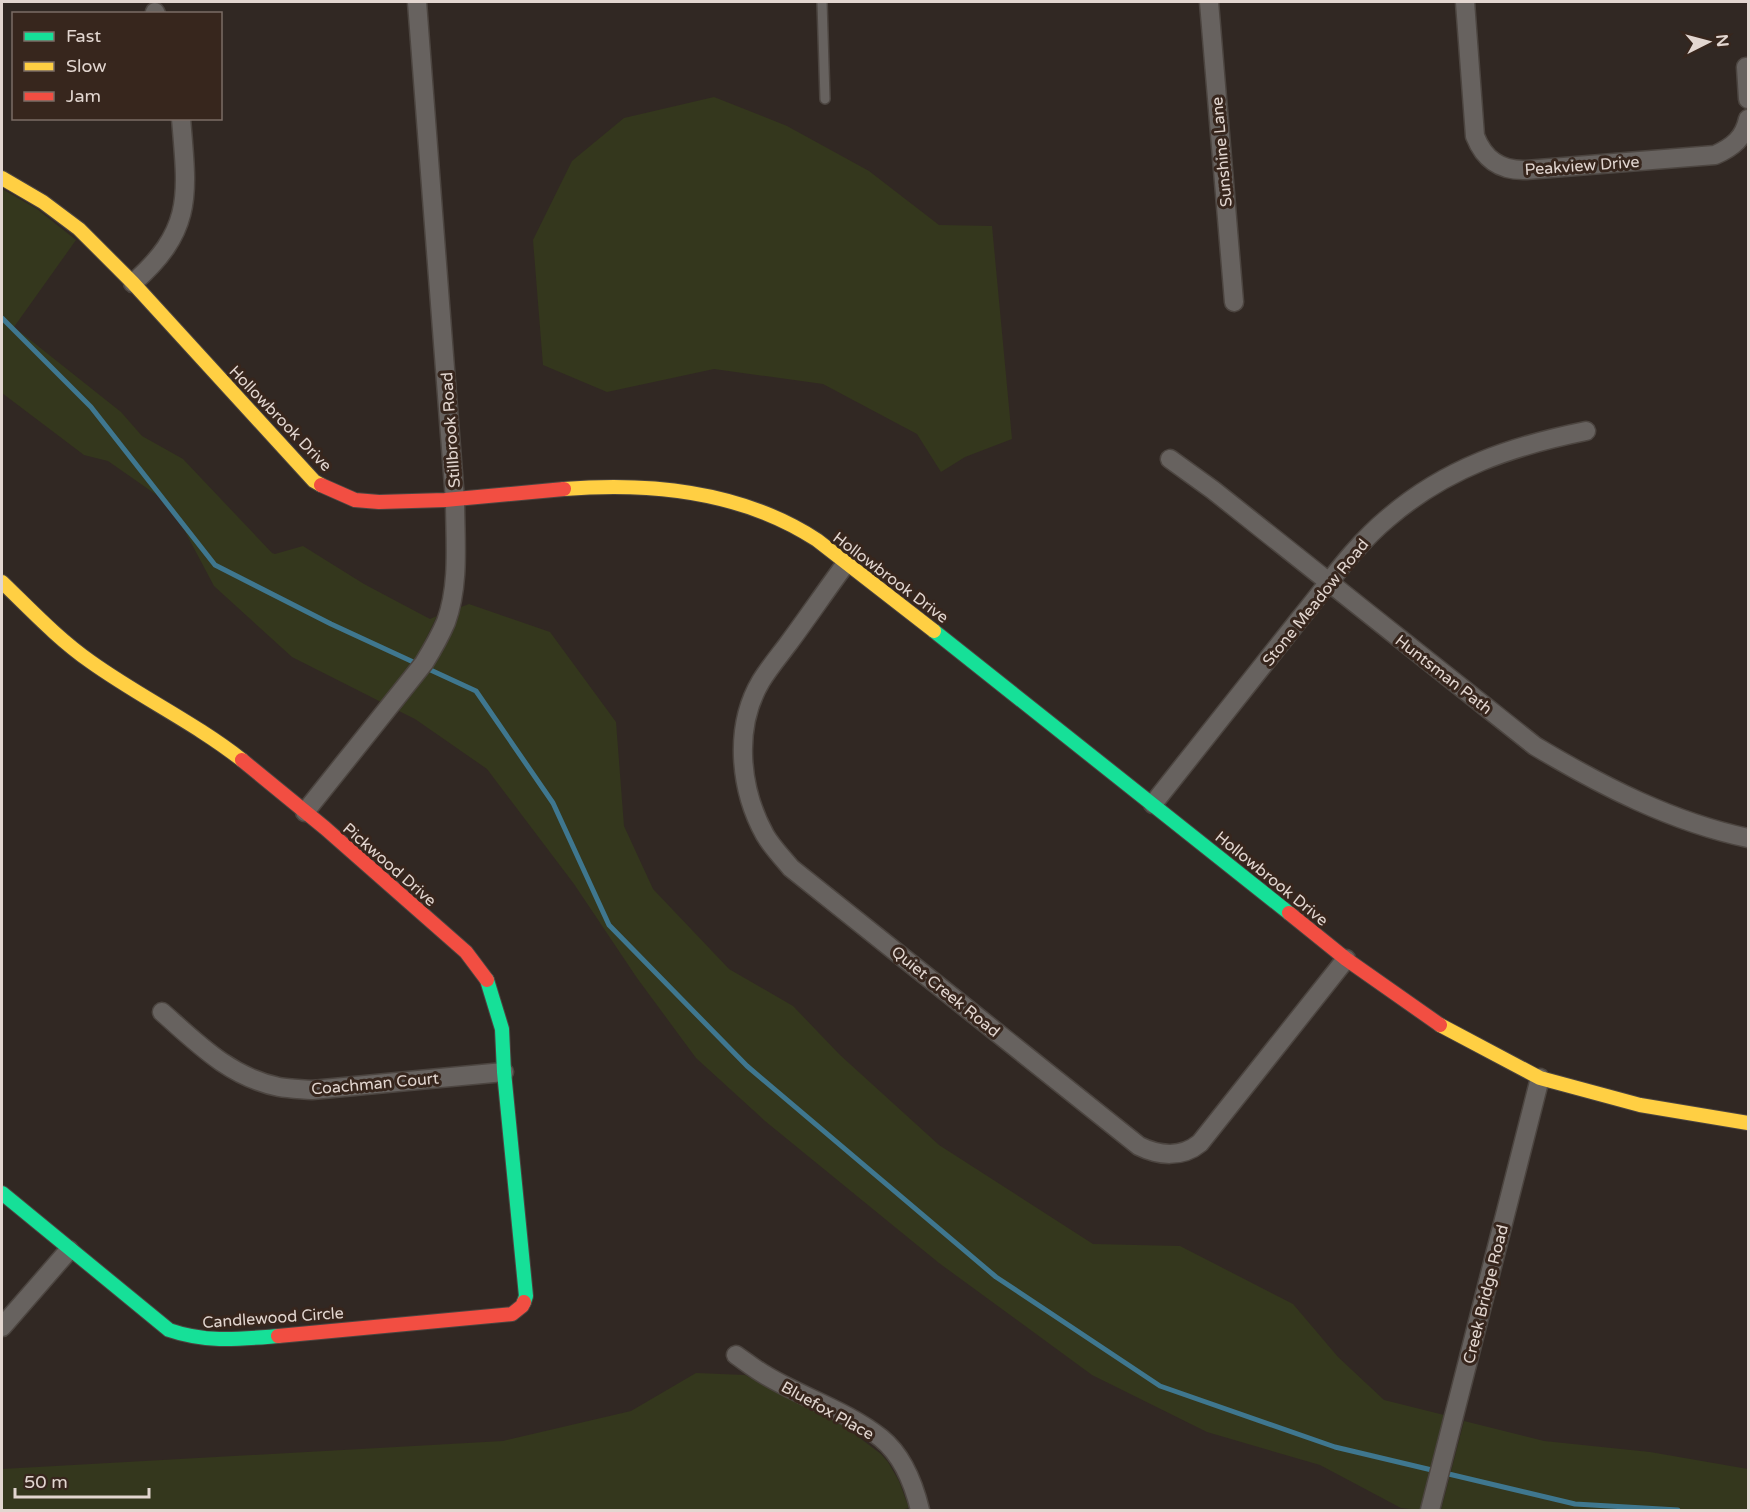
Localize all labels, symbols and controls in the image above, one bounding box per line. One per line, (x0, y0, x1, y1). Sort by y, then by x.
legend (12, 12, 222, 120)
north arrow (1678, 12, 1738, 72)
text: Fast (66, 25, 101, 47)
text: N (1711, 33, 1733, 48)
text: Slow (66, 55, 107, 77)
text: Jam (66, 85, 101, 107)
street label: Sunshine Lane (1207, 96, 1237, 208)
street label: Peakview Drive (1524, 152, 1640, 180)
street label: Hollowbrook Drive (225, 362, 336, 476)
street label: Stillbrook Road (437, 371, 465, 489)
street label: Hollowbrook Drive (829, 528, 952, 628)
street label: Stone Meadow Road (1258, 535, 1373, 670)
street label: Huntsman Path (1391, 631, 1496, 719)
street label: Pickwood Drive (338, 819, 440, 911)
street label: Hollowbrook Drive (1211, 827, 1332, 930)
street label: Quiet Creek Road (887, 942, 1004, 1042)
street label: Coachman Court (310, 1068, 440, 1100)
street label: Creek Bridge Road (1459, 1223, 1513, 1366)
street label: Candlewood Circle (202, 1303, 344, 1333)
street label: Bluefox Place (778, 1377, 877, 1445)
scale bar (15, 1461, 148, 1499)
text: 50 m (24, 1471, 68, 1493)

